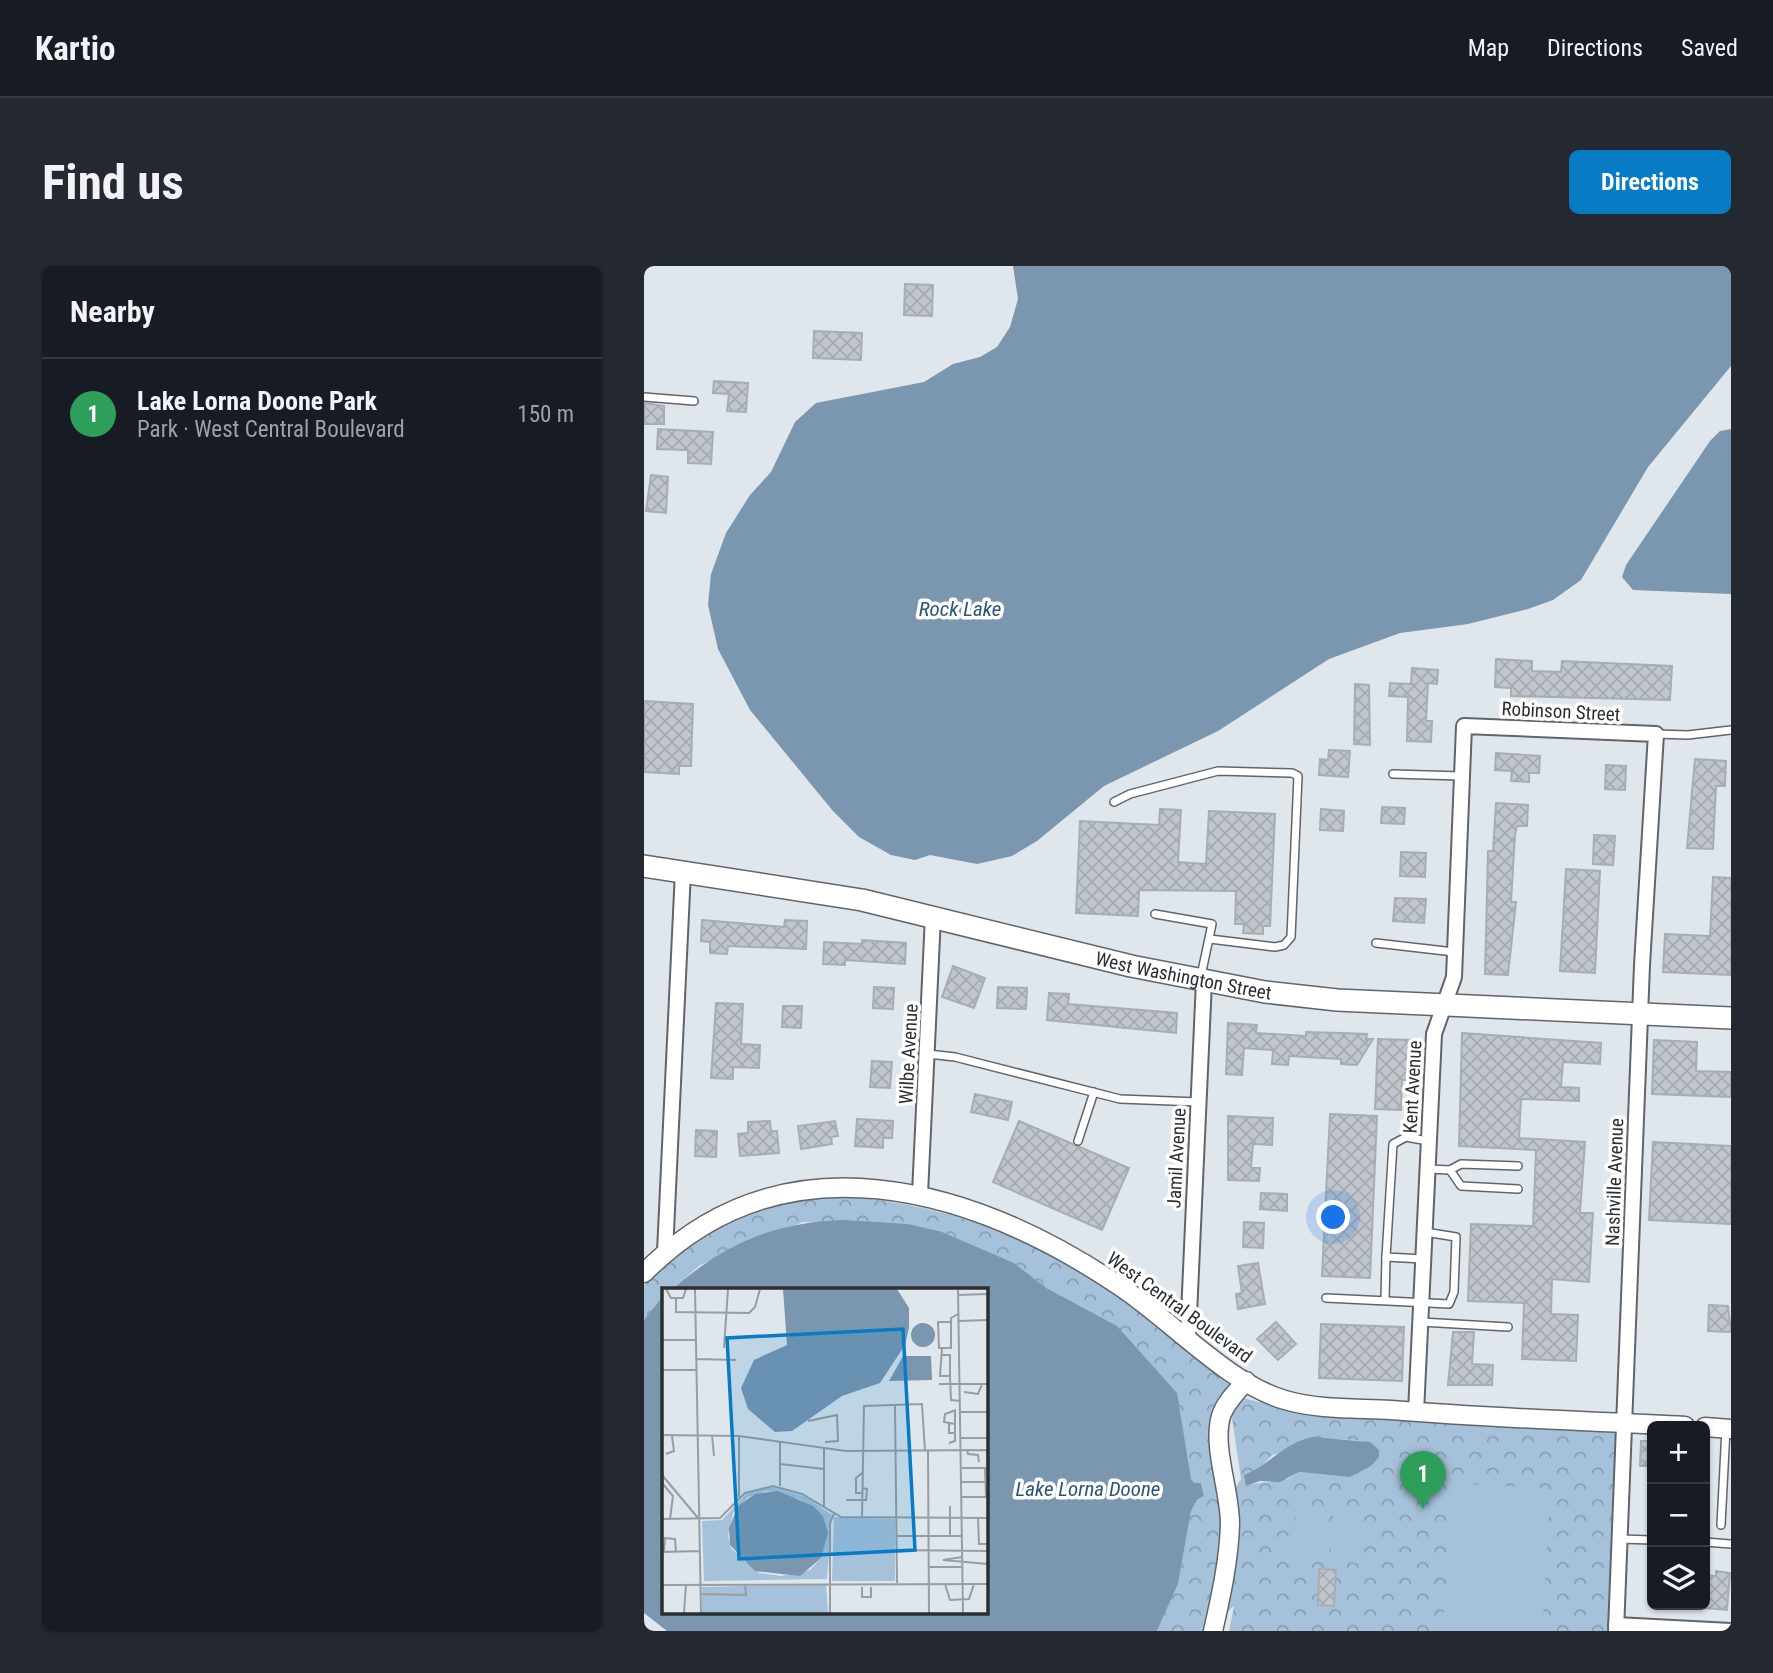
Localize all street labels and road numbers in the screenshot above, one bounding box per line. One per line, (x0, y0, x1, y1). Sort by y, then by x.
street label: Robinson Street (1501, 697, 1621, 726)
street label: West Washington Street (1093, 947, 1273, 1005)
street label: Wilbe Avenue (894, 1003, 923, 1105)
street label: Kent Avenue (1399, 1040, 1426, 1134)
street label: Jamil Avenue (1162, 1107, 1191, 1209)
street label: Nashville Avenue (1601, 1118, 1628, 1246)
street label: West Central Boulevard (1103, 1247, 1257, 1368)

